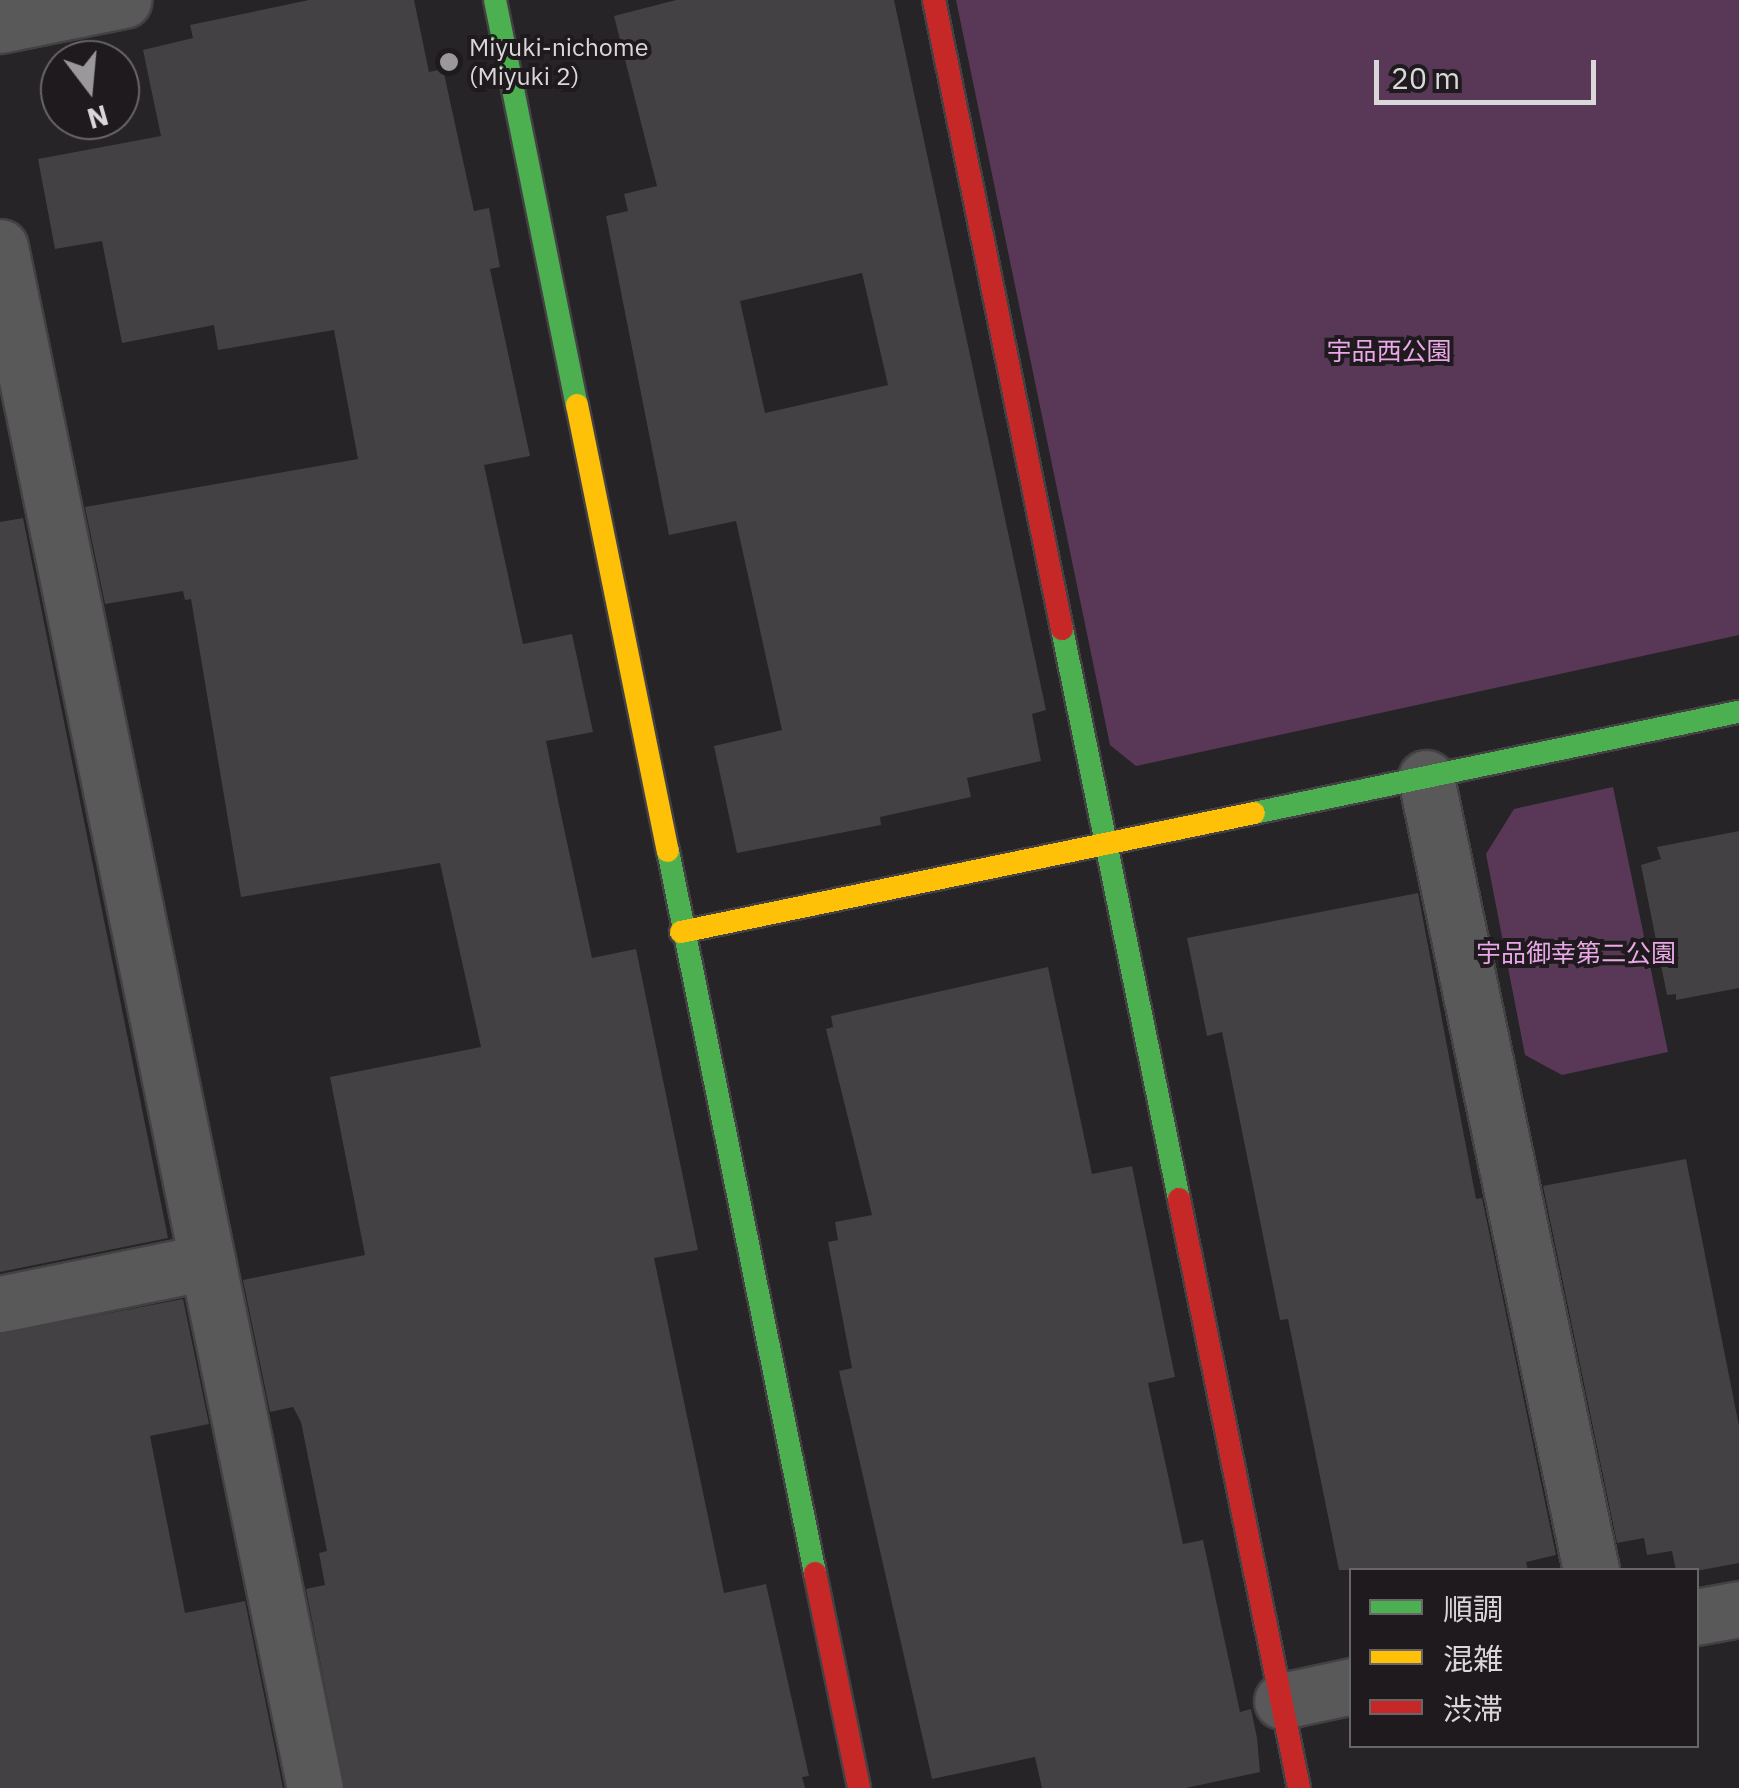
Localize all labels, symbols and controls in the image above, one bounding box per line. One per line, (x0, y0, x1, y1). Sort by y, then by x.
place label: Miyuki-nichome (Miyuki 2) (469, 33, 648, 92)
north arrow (40, 40, 140, 140)
scale bar (1379, 40, 1602, 102)
marker: Miyuki-nichome (Miyuki 2) (438, 51, 460, 73)
text: 20 m (1391, 58, 1460, 97)
text: N (83, 97, 113, 138)
park label: 宇品西公園 (1327, 336, 1451, 366)
park label: 宇品御幸第二公園 (1476, 938, 1676, 968)
legend (1349, 1568, 1699, 1748)
text: 順調 (1443, 1589, 1503, 1628)
text: 混雑 (1443, 1639, 1503, 1678)
text: 渋滞 (1443, 1689, 1503, 1728)

